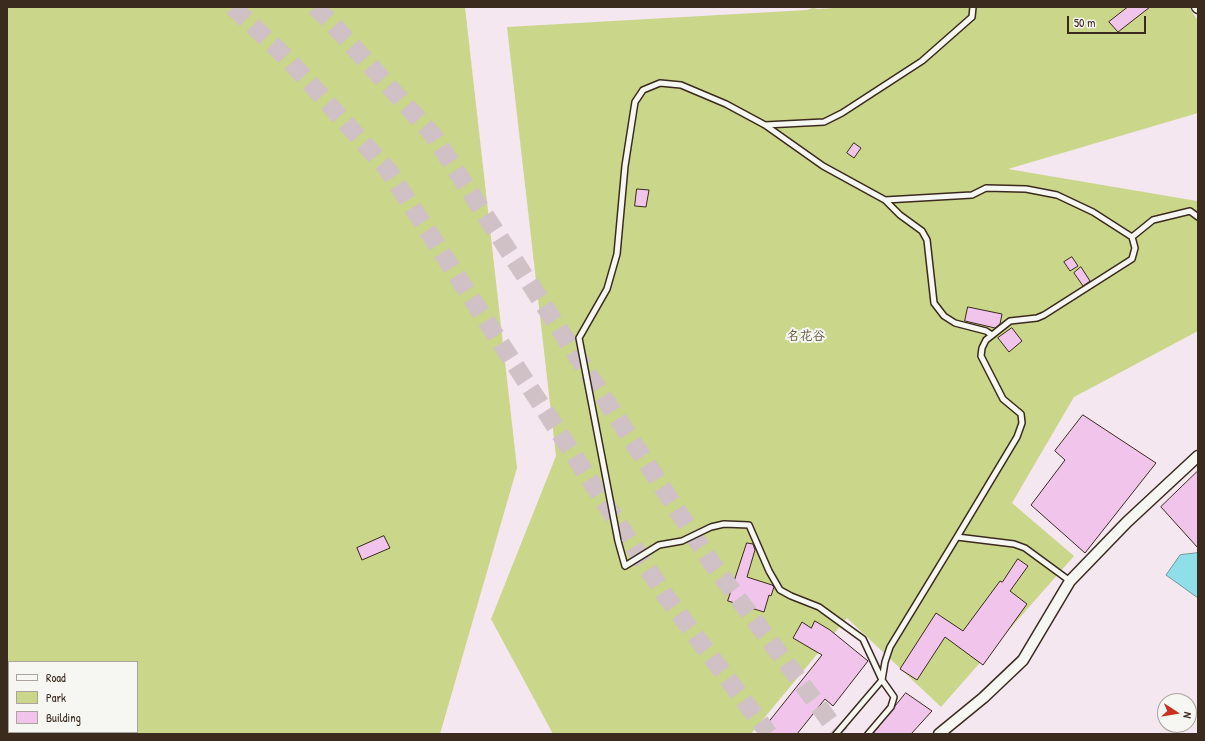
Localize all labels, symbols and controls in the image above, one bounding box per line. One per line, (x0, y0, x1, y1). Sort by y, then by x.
scale bar (1069, 8, 1148, 34)
text: 50 m (1074, 14, 1095, 31)
park label: 名花谷 (787, 329, 825, 345)
legend (8, 661, 138, 733)
text: Road (46, 669, 66, 686)
text: Park (46, 689, 66, 706)
north arrow (1157, 693, 1197, 733)
text: Building (46, 709, 81, 726)
text: N (1180, 711, 1195, 720)

